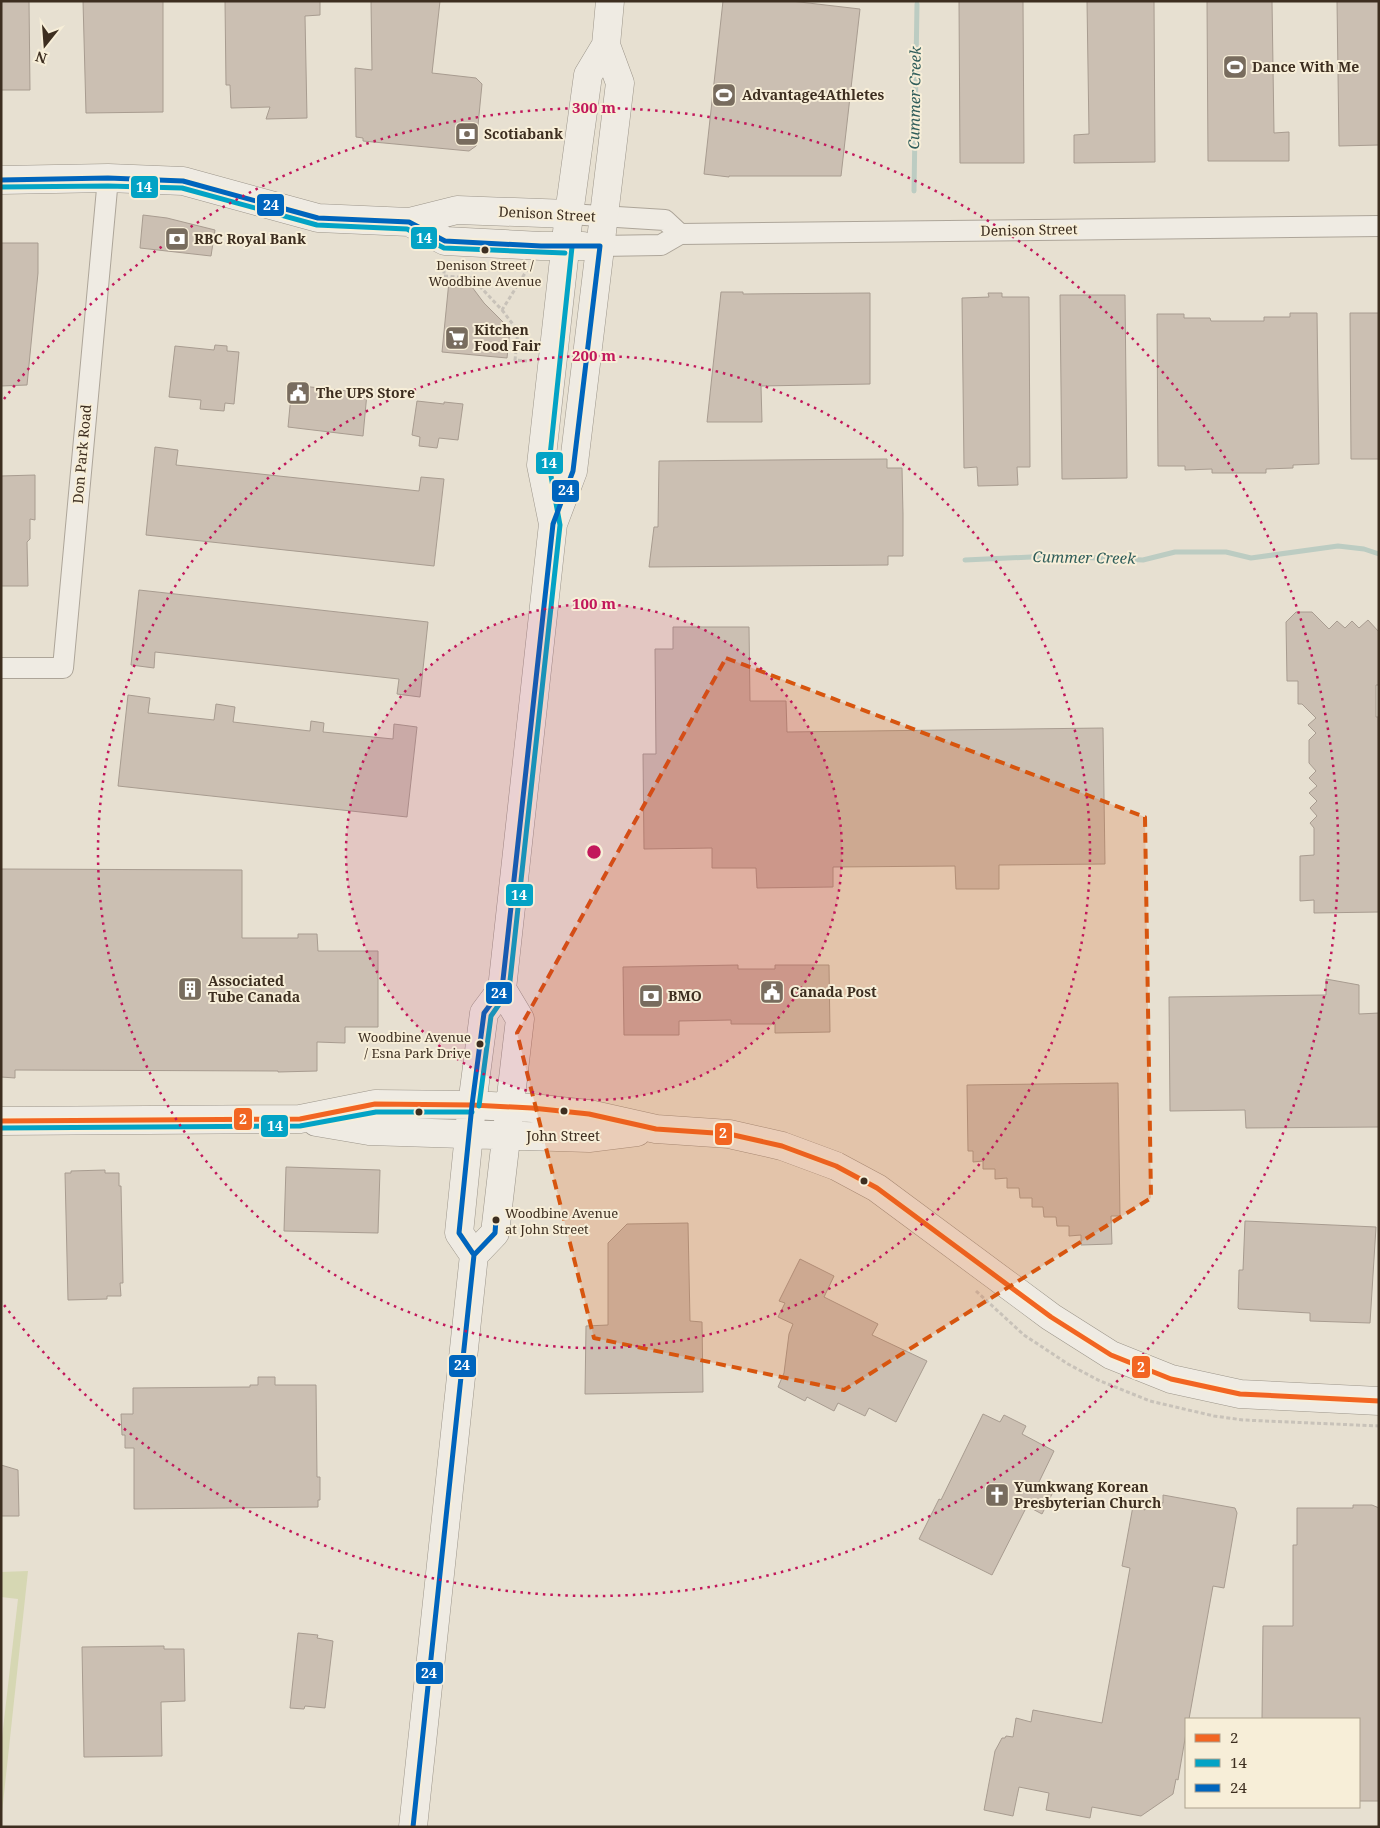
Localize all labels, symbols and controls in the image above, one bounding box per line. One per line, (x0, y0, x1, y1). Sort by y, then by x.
north arrow (20, 20, 70, 70)
water label: Cummer Creek (903, 46, 925, 150)
text: N (33, 47, 49, 69)
sports icon: Dance With Me (1222, 54, 1248, 80)
place label: Dance With Me (1252, 57, 1359, 76)
sports icon: Advantage4Athletes (711, 82, 737, 108)
place label: Advantage4Athletes (742, 85, 885, 104)
text: 300 m (572, 97, 616, 117)
bank icon: Scotiabank (454, 121, 480, 147)
place label: Scotiabank (484, 124, 563, 143)
line badge: 14 (130, 175, 159, 199)
text: 14 (136, 177, 152, 196)
line badge: 24 (256, 193, 285, 217)
text: 24 (263, 195, 279, 214)
street label: Denison Street (498, 201, 596, 226)
street label: Denison Street (980, 219, 1078, 240)
bank icon: RBC Royal Bank (164, 226, 190, 252)
line badge: 14 (410, 226, 438, 250)
text: 14 (416, 228, 432, 247)
place label: RBC Royal Bank (194, 229, 306, 248)
marker: Denison Street / Woodbine Avenue (480, 245, 490, 255)
place label: Denison Street / Woodbine Avenue (428, 256, 542, 290)
place label: Kitchen Food Fair (474, 320, 542, 355)
supermarket icon: Kitchen Food Fair (444, 325, 470, 351)
text: 200 m (572, 345, 616, 365)
public building icon: The UPS Store (285, 380, 311, 406)
place label: The UPS Store (316, 383, 415, 402)
street label: Don Park Road (68, 403, 95, 504)
line badge: 14 (535, 451, 564, 475)
text: 14 (541, 453, 557, 472)
line badge: 24 (551, 479, 580, 503)
text: 24 (558, 480, 574, 499)
water label: Cummer Creek (1032, 546, 1136, 568)
text: 100 m (572, 593, 616, 613)
centre of rings (585, 843, 603, 861)
line badge: 14 (505, 883, 534, 907)
text: 14 (511, 885, 527, 904)
place label: Associated Tube Canada (208, 971, 300, 1006)
building icon: Associated Tube Canada (177, 976, 203, 1002)
public building icon: Canada Post (759, 979, 785, 1005)
line badge: 24 (485, 981, 513, 1005)
place label: Canada Post (790, 982, 877, 1001)
text: 24 (491, 983, 507, 1002)
bank icon: BMO (638, 983, 664, 1009)
place label: BMO (668, 986, 702, 1005)
place label: Woodbine Avenue / Esna Park Drive (358, 1028, 471, 1062)
marker: Woodbine Avenue / Esna Park Drive (475, 1039, 485, 1049)
unlabelled marker (559, 1106, 569, 1116)
line badge: 2 (233, 1107, 253, 1131)
unlabelled marker (414, 1107, 424, 1117)
text: 2 (239, 1109, 247, 1128)
line badge: 14 (260, 1114, 289, 1138)
text: 14 (267, 1116, 283, 1135)
line badge: 2 (714, 1122, 733, 1146)
text: 2 (719, 1123, 727, 1142)
street label: John Street (525, 1126, 600, 1145)
unlabelled marker (859, 1176, 869, 1186)
place label: Woodbine Avenue at John Street (505, 1204, 618, 1238)
marker: Woodbine Avenue at John Street (491, 1215, 501, 1225)
line badge: 24 (448, 1354, 477, 1378)
text: 24 (454, 1355, 470, 1374)
line badge: 2 (1131, 1355, 1151, 1379)
text: 2 (1137, 1357, 1145, 1376)
place label: Yumkwang Korean Presbyterian Church (1014, 1477, 1161, 1512)
church icon: Yumkwang Korean Presbyterian Church (984, 1482, 1010, 1508)
line badge: 24 (415, 1661, 444, 1685)
text: 24 (421, 1663, 437, 1682)
legend (1185, 1718, 1360, 1808)
text: 2 (1230, 1727, 1238, 1747)
text: 14 (1230, 1752, 1247, 1772)
text: 24 (1230, 1777, 1247, 1797)

